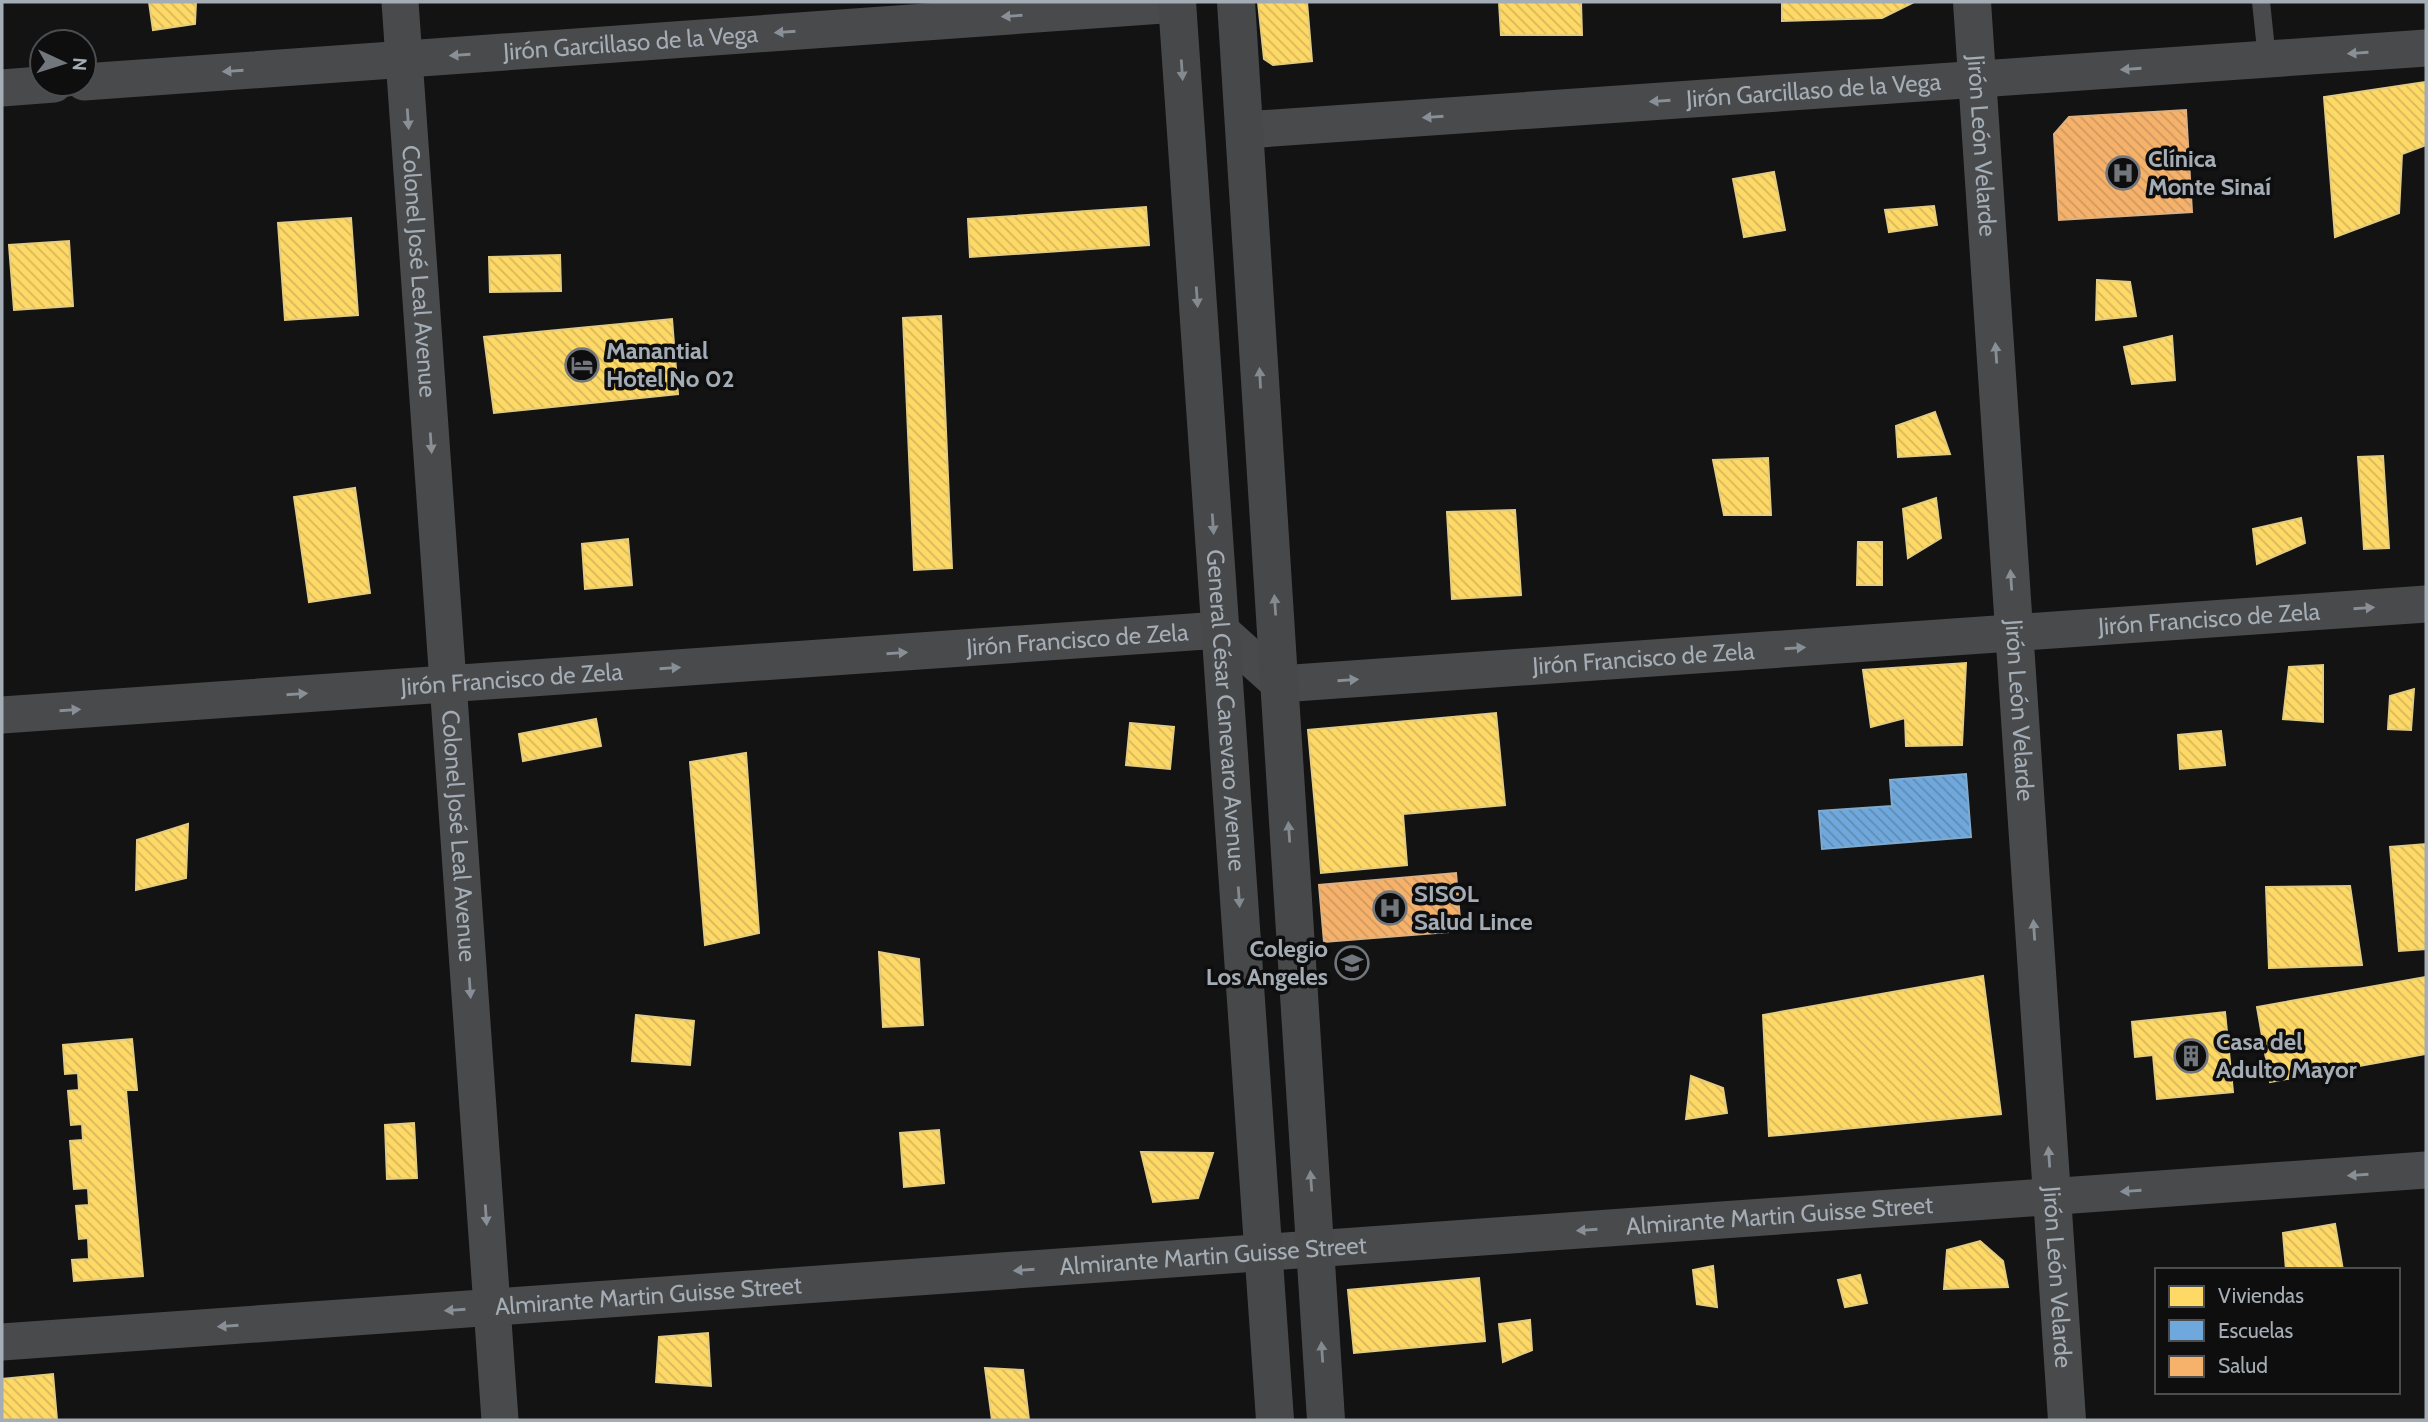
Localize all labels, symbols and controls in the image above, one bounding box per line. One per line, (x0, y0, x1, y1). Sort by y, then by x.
one-way arrow (1000, 11, 1022, 22)
street label: Jirón Garcillaso de la Vega (501, 19, 759, 66)
one-way arrow (773, 27, 795, 38)
north arrow (28, 28, 98, 98)
one-way arrow (2347, 48, 2369, 59)
one-way arrow (449, 50, 471, 61)
street label: Jirón León Velarde (1962, 53, 2003, 237)
text: N (68, 57, 91, 72)
one-way arrow (1177, 59, 1188, 81)
one-way arrow (2120, 64, 2142, 75)
one-way arrow (222, 66, 244, 77)
street label: Jirón Garcillaso de la Vega (1684, 67, 1942, 113)
one-way arrow (1649, 96, 1671, 107)
one-way arrow (403, 108, 414, 130)
one-way arrow (1422, 112, 1444, 123)
street label: Colonel José Leal Avenue (396, 144, 443, 398)
place label: Clínica Monte Sinaí (2148, 144, 2271, 201)
hospital icon: Clínica Monte Sinaí (2104, 154, 2142, 192)
one-way arrow (1192, 286, 1203, 308)
place label: Manantial Hotel No 02 (606, 336, 734, 393)
one-way arrow (1990, 342, 2001, 364)
hotel icon: Manantial Hotel No 02 (563, 346, 601, 384)
one-way arrow (1254, 367, 1265, 389)
one-way arrow (426, 433, 437, 455)
one-way arrow (1208, 513, 1219, 535)
street label: General César Canevaro Avenue (1201, 548, 1252, 872)
one-way arrow (2005, 569, 2016, 591)
one-way arrow (1269, 594, 1280, 616)
street label: Jirón Francisco de Zela (2096, 596, 2321, 641)
one-way arrow (2353, 602, 2375, 613)
street label: Jirón Francisco de Zela (964, 617, 1190, 662)
street label: Jirón León Velarde (1999, 618, 2041, 802)
street label: Jirón Francisco de Zela (1530, 636, 1756, 680)
one-way arrow (1784, 642, 1806, 653)
one-way arrow (887, 647, 909, 658)
street label: Jirón Francisco de Zela (399, 657, 624, 701)
one-way arrow (660, 662, 682, 673)
one-way arrow (1337, 674, 1359, 685)
one-way arrow (286, 689, 308, 700)
one-way arrow (59, 704, 81, 715)
street label: Colonel José Leal Avenue (436, 709, 483, 963)
one-way arrow (1283, 821, 1294, 843)
place label: SISOL Salud Lince (1414, 879, 1533, 936)
one-way arrow (1233, 887, 1244, 909)
hospital icon: SISOL Salud Lince (1371, 889, 1409, 927)
one-way arrow (2028, 918, 2039, 940)
place label: Colegio Los Angeles (1206, 934, 1328, 991)
school or university icon: Colegio Los Angeles (1333, 944, 1371, 982)
one-way arrow (465, 977, 476, 999)
place label: Casa del Adulto Mayor (2216, 1027, 2357, 1084)
building icon: Casa del Adulto Mayor (2172, 1037, 2210, 1075)
one-way arrow (2043, 1145, 2054, 1167)
one-way arrow (1305, 1170, 1316, 1192)
one-way arrow (2347, 1170, 2369, 1181)
street label: Jirón León Velarde (2037, 1184, 2078, 1369)
one-way arrow (2120, 1186, 2142, 1197)
street label: Almirante Martin Guisse Street (1625, 1190, 1934, 1241)
one-way arrow (481, 1204, 492, 1226)
one-way arrow (1575, 1225, 1597, 1236)
street label: Almirante Martin Guisse Street (1058, 1230, 1367, 1281)
one-way arrow (1013, 1265, 1035, 1276)
legend (2155, 1268, 2400, 1394)
street label: Almirante Martin Guisse Street (494, 1270, 803, 1321)
text: Viviendas (2218, 1283, 2304, 1308)
one-way arrow (444, 1305, 466, 1316)
text: Escuelas (2218, 1318, 2294, 1343)
one-way arrow (217, 1321, 239, 1332)
one-way arrow (1316, 1341, 1327, 1363)
text: Salud (2218, 1353, 2268, 1378)

